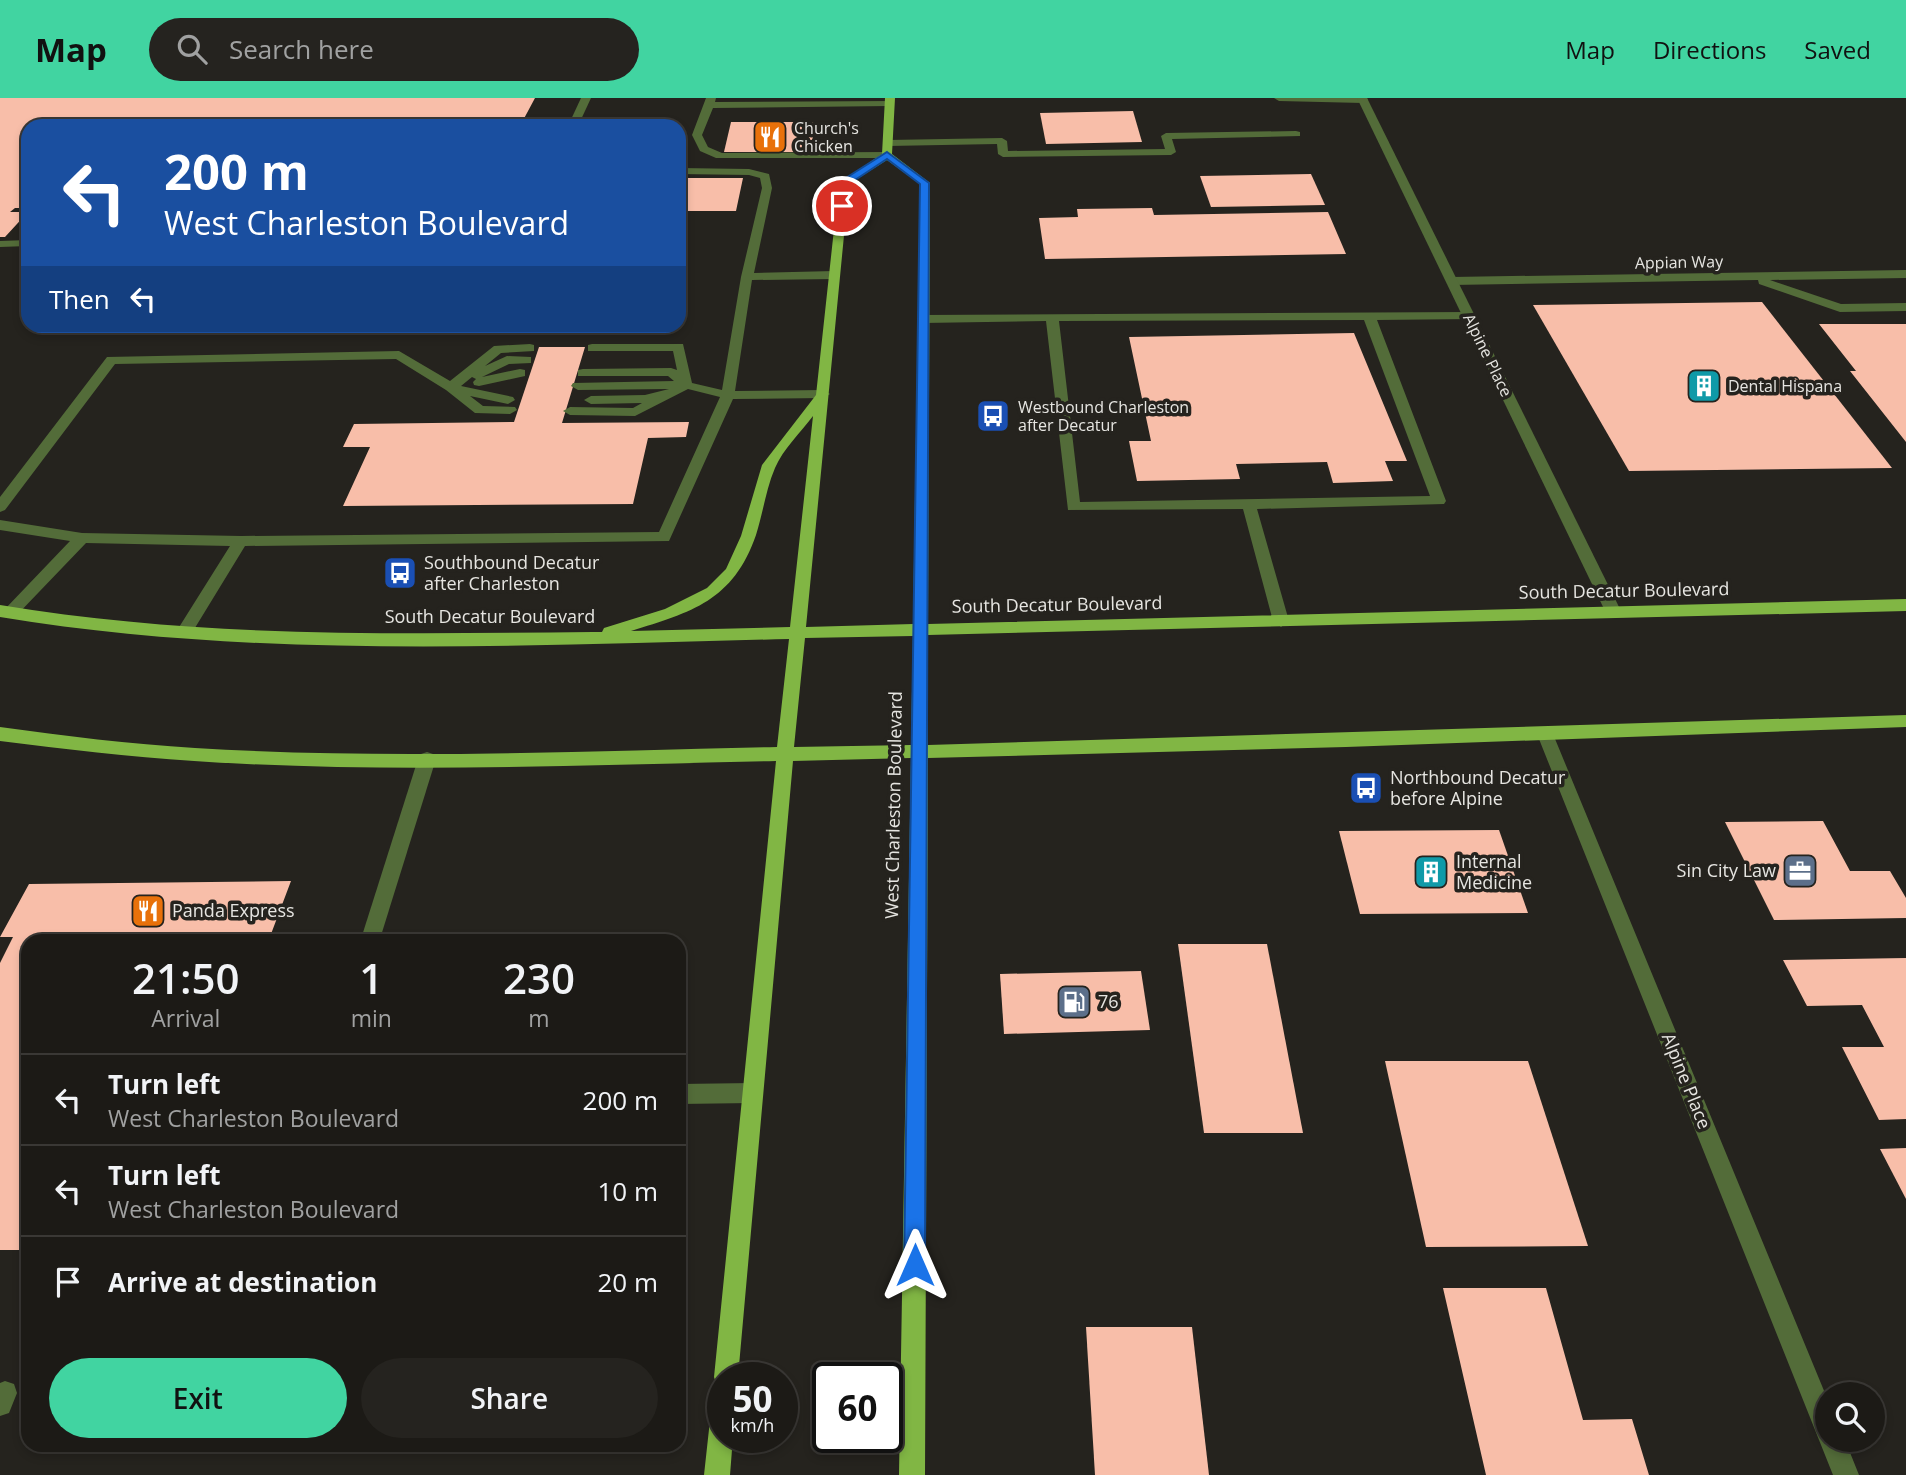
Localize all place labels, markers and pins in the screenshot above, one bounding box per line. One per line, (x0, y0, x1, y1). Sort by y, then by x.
place label: Church's Chicken (794, 117, 859, 157)
restaurant icon: Church's Chicken (751, 118, 789, 156)
pin (812, 176, 872, 236)
building icon: Dental Hispana (1685, 367, 1723, 405)
place label: Dental Hispana (1728, 375, 1842, 397)
place label: Westbound Charleston after Decatur (1018, 396, 1189, 436)
bus stop icon: Westbound Charleston after Decatur (974, 397, 1012, 435)
place label: Southbound Decatur after Charleston (424, 550, 600, 595)
bus stop icon: Southbound Decatur after Charleston (381, 554, 419, 592)
place label: Northbound Decatur before Alpine (1390, 765, 1566, 810)
bus stop icon: Northbound Decatur before Alpine (1347, 769, 1385, 807)
place label: Internal Medicine (1456, 849, 1532, 894)
office icon: Sin City Law (1781, 852, 1819, 890)
building icon: Internal Medicine (1412, 853, 1450, 891)
place label: Sin City Law (1677, 858, 1776, 882)
restaurant icon: Panda Express (129, 892, 167, 930)
place label: Panda Express (172, 898, 295, 922)
fuel station icon: 76 (1055, 983, 1093, 1021)
place label: 76 (1098, 989, 1119, 1013)

